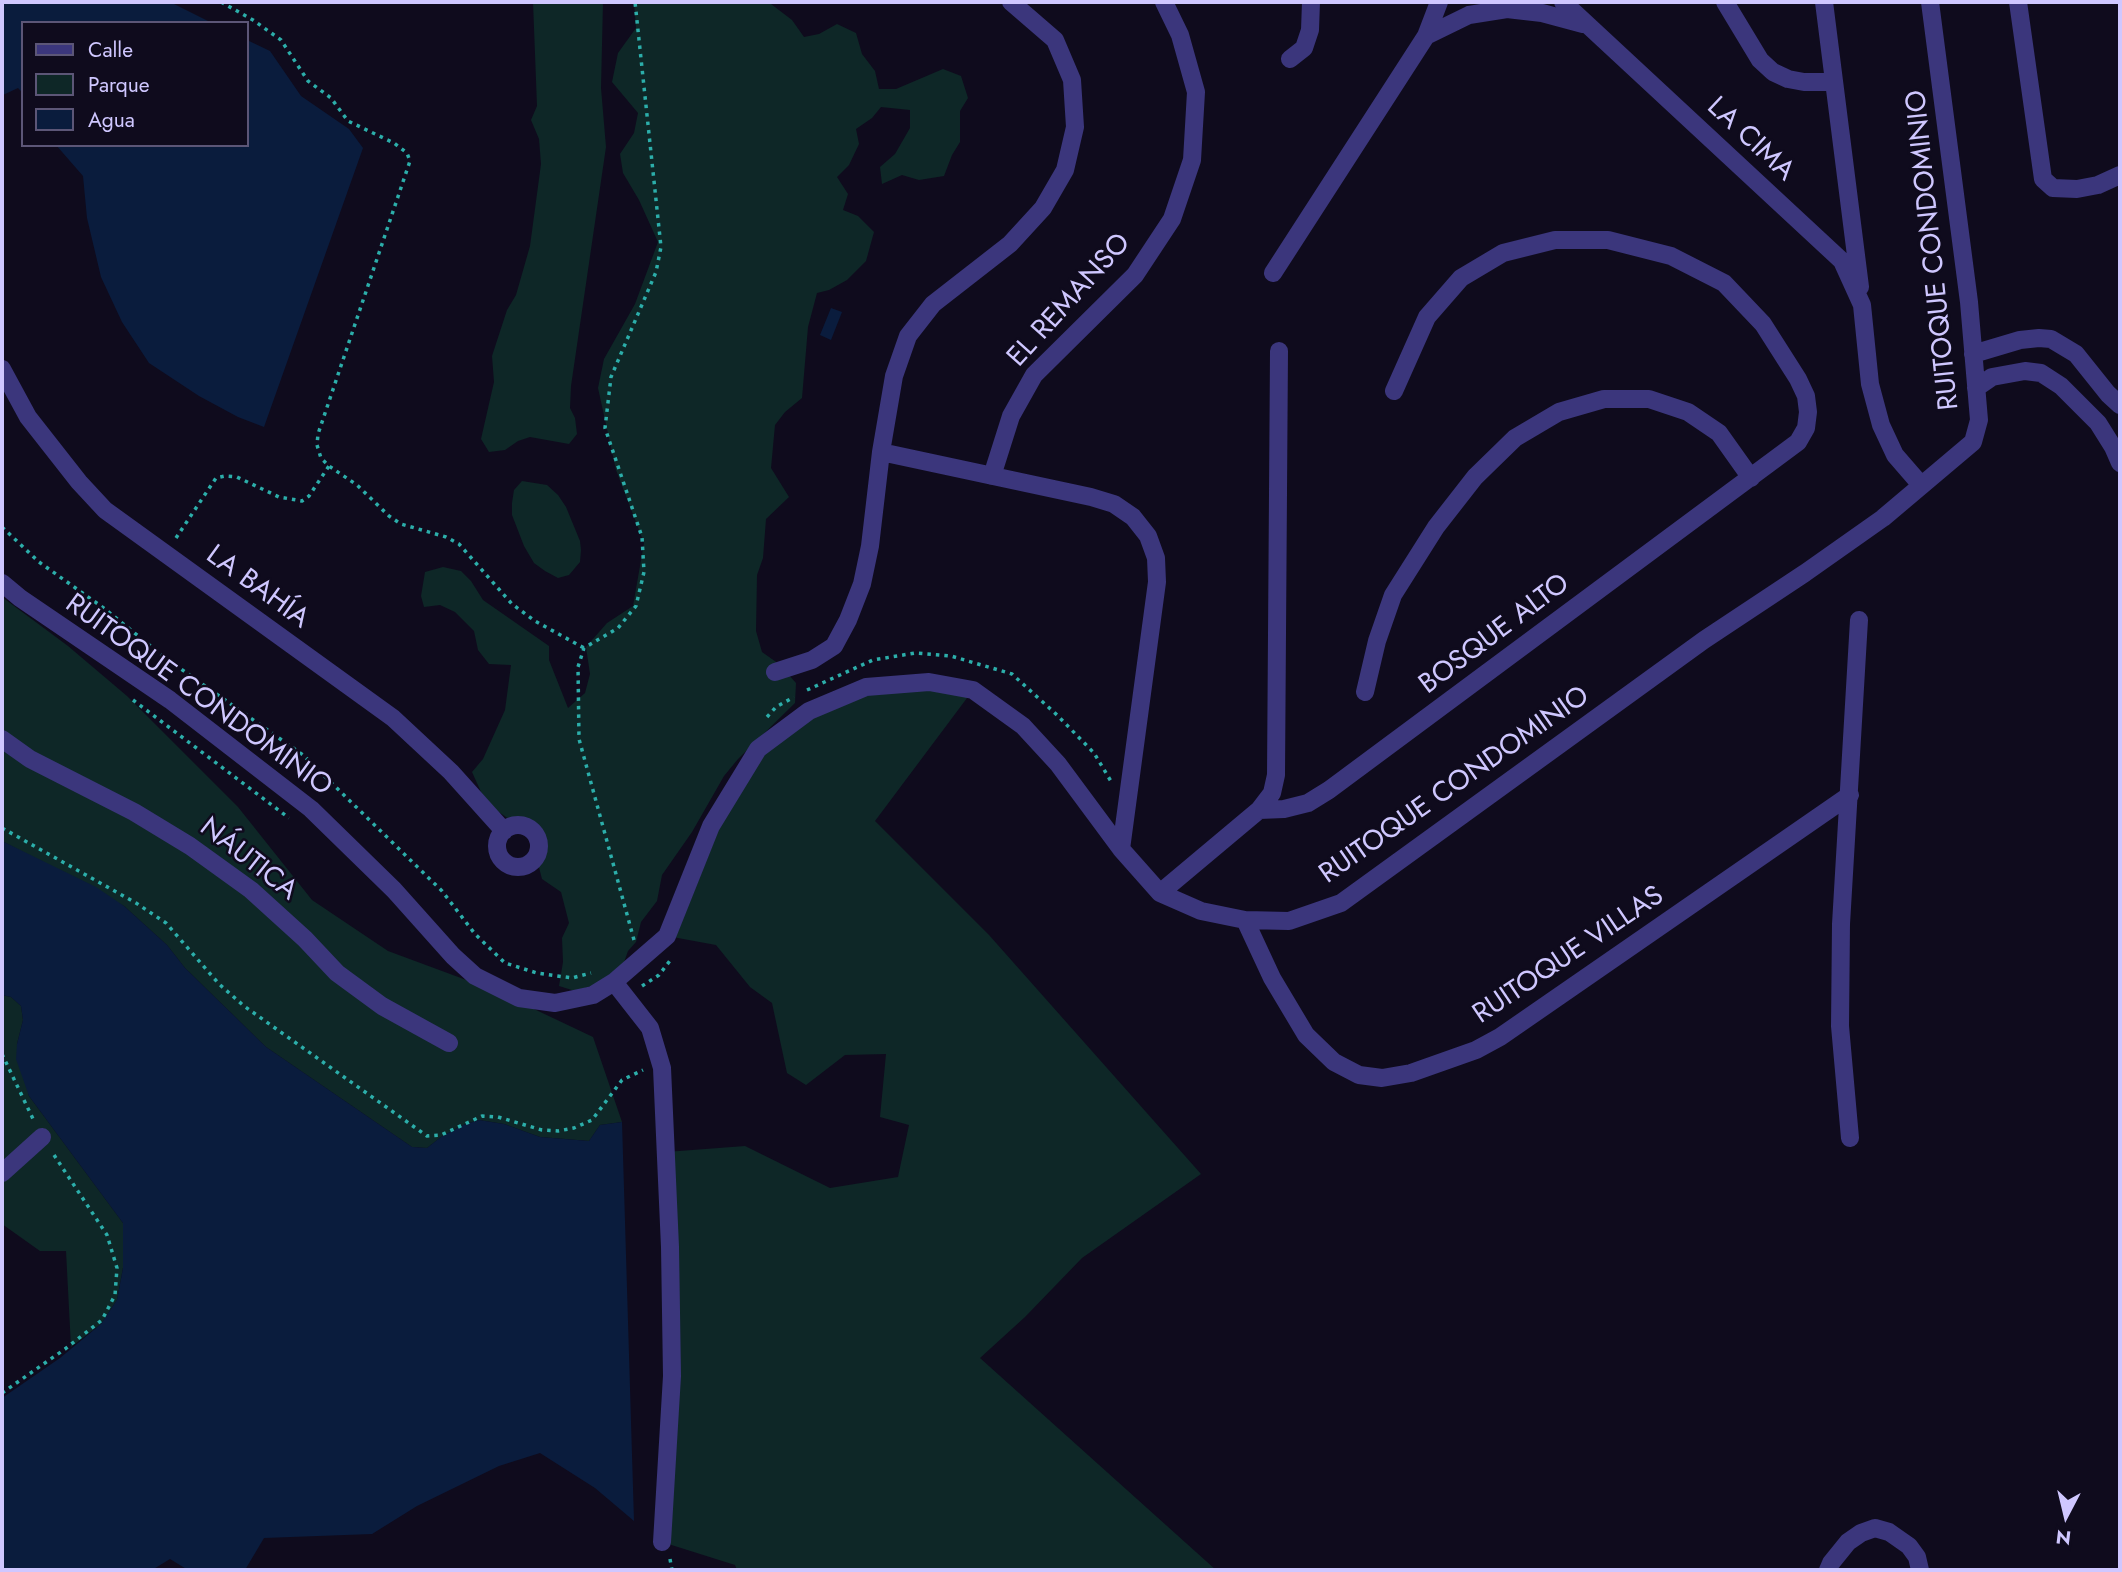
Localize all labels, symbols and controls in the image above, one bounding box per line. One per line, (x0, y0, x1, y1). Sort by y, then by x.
legend (21, 21, 248, 147)
text: Calle (88, 35, 133, 65)
text: Parque (88, 70, 150, 100)
street label: RUITOQUE CONDOMINIO (1900, 88, 1968, 412)
street label: LA CIMA (1699, 91, 1801, 189)
text: Agua (88, 105, 135, 135)
street label: EL REMANSO (1001, 227, 1139, 375)
street label: LA BAHÍA (199, 539, 315, 637)
street label: BOSQUE ALTO (1413, 568, 1577, 702)
street label: RUITOQUE CONDOMINIO (58, 588, 338, 804)
street label: RUITOQUE CONDOMINIO (1314, 680, 1596, 892)
street label: NÁUTICA (192, 811, 304, 909)
street label: RUITOQUE VILLAS (1467, 880, 1671, 1032)
north arrow (2031, 1481, 2101, 1551)
text: N (2054, 1523, 2073, 1552)

